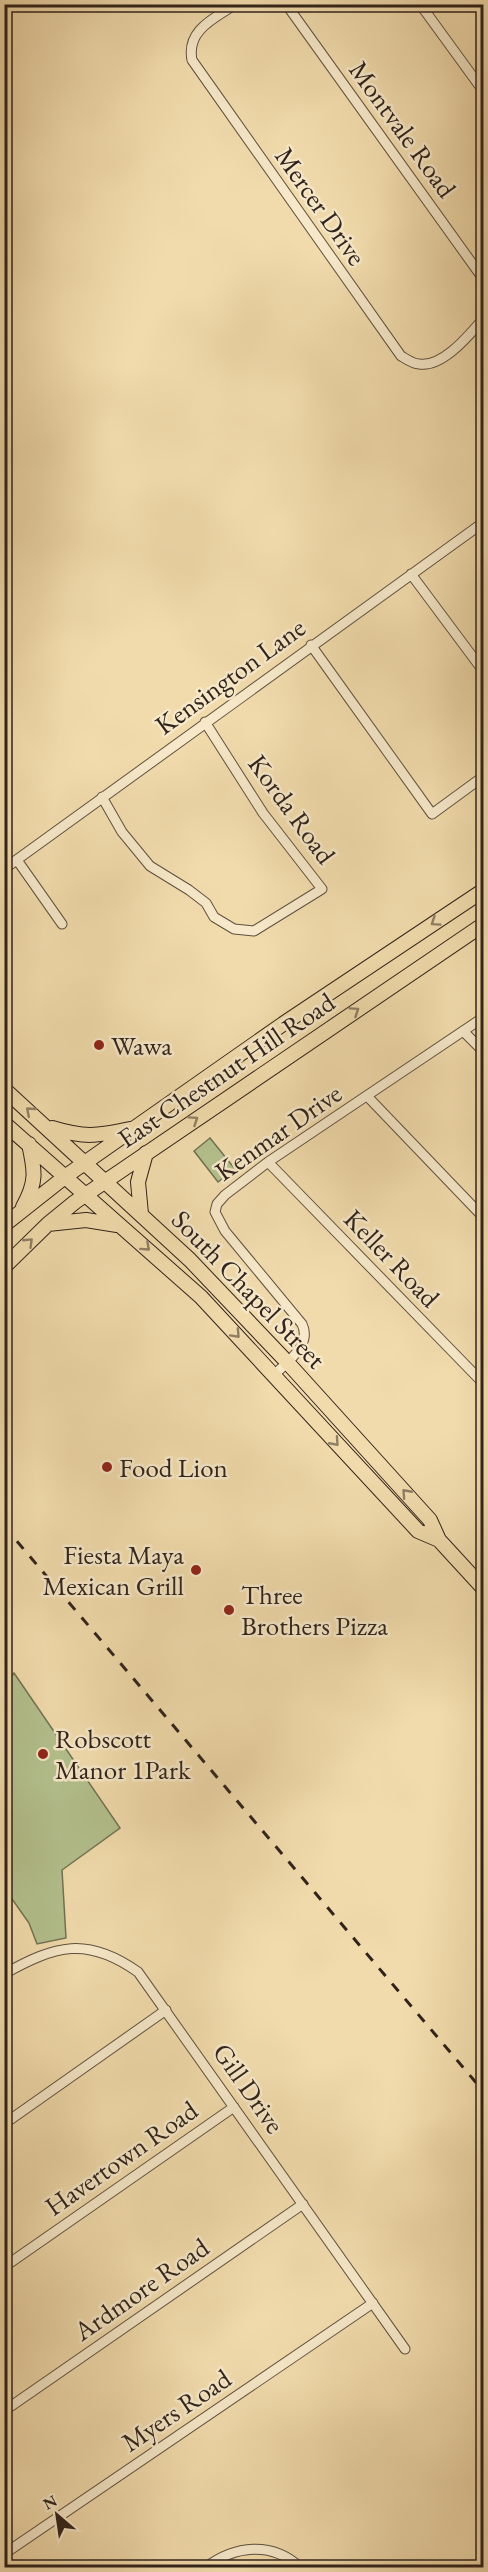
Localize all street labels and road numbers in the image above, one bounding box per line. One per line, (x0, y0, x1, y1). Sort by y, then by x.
street label: Montvale Road (342, 54, 465, 205)
street label: Mercer Drive (268, 140, 374, 272)
street label: Kensington Lane (148, 610, 312, 742)
street label: Korda Road (240, 747, 344, 871)
street label: East Chestnut Hill Road (111, 984, 342, 1156)
street label: Kenmar Drive (208, 1075, 348, 1189)
street label: Keller Road (337, 1201, 448, 1315)
street label: South Chapel Street (164, 1202, 334, 1376)
street label: Gill Drive (205, 2036, 293, 2140)
street label: Havertown Road (38, 2092, 205, 2224)
street label: Ardmore Road (66, 2229, 216, 2349)
street label: Myers Road (115, 2360, 238, 2459)

